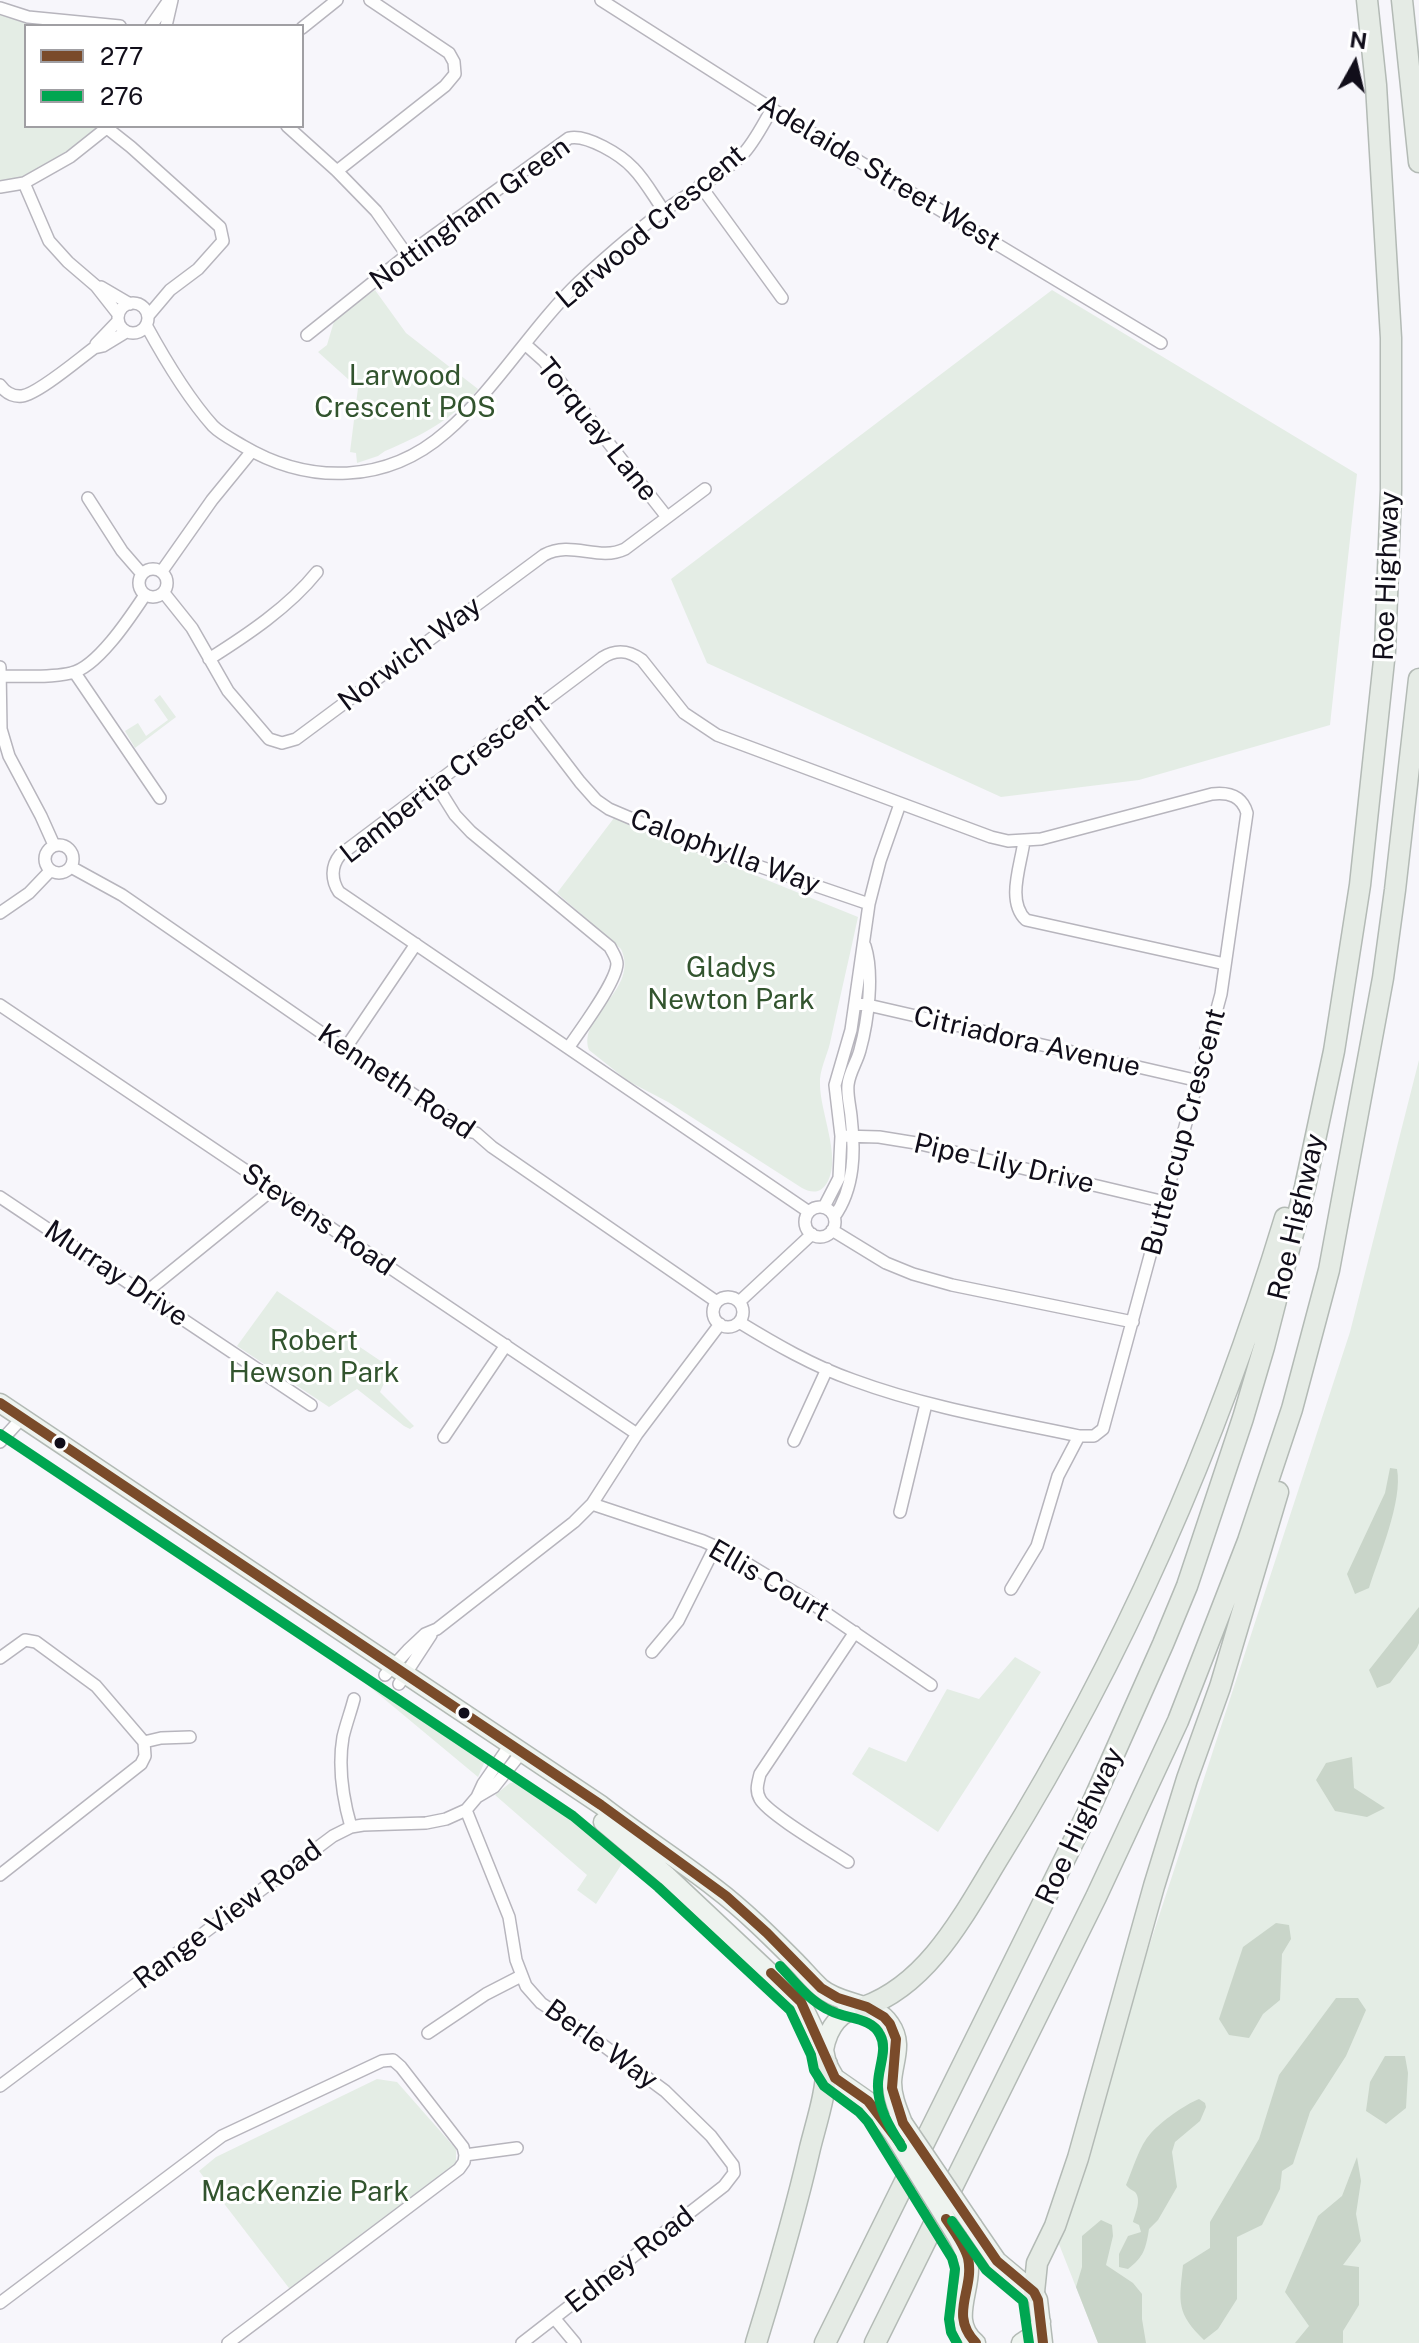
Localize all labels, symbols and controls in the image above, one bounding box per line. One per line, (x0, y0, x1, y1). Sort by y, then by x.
legend (24, 24, 304, 128)
north arrow (1315, 24, 1395, 104)
text: N (1348, 26, 1369, 54)
text: 277 (100, 42, 143, 70)
text: 276 (100, 82, 143, 110)
street label: Adelaide Street West (752, 87, 1006, 259)
street label: Nottingham Green (363, 130, 577, 298)
street label: Larwood Crescent (550, 138, 752, 316)
street label: Torquay Lane (529, 352, 665, 508)
park label: Larwood Crescent POS (314, 359, 496, 425)
street label: Roe Highway (1367, 491, 1407, 661)
street label: Norwich Way (332, 589, 488, 719)
street label: Lambertia Crescent (334, 687, 556, 871)
street label: Calophylla Way (625, 802, 825, 902)
park label: Gladys Newton Park (647, 951, 815, 1017)
street label: Citriadora Avenue (910, 1000, 1144, 1084)
street label: Buttercup Crescent (1135, 1005, 1233, 1259)
street label: Kenneth Road (311, 1017, 481, 1147)
street label: Pipe Lily Drive (910, 1127, 1098, 1201)
street label: Roe Highway (1262, 1130, 1332, 1304)
street label: Stevens Road (235, 1156, 401, 1284)
street label: Murray Drive (38, 1214, 194, 1334)
park label: Robert Hewson Park (228, 1324, 400, 1390)
unlabelled marker (52, 1435, 68, 1451)
street label: Ellis Court (702, 1533, 836, 1629)
unlabelled marker (456, 1705, 472, 1721)
street label: Roe Highway (1029, 1742, 1131, 1910)
street label: Range View Road (128, 1833, 328, 1997)
street label: Berle Way (538, 1993, 664, 2097)
park label: MacKenzie Park (201, 2175, 409, 2209)
street label: Edney Road (559, 2199, 701, 2321)

